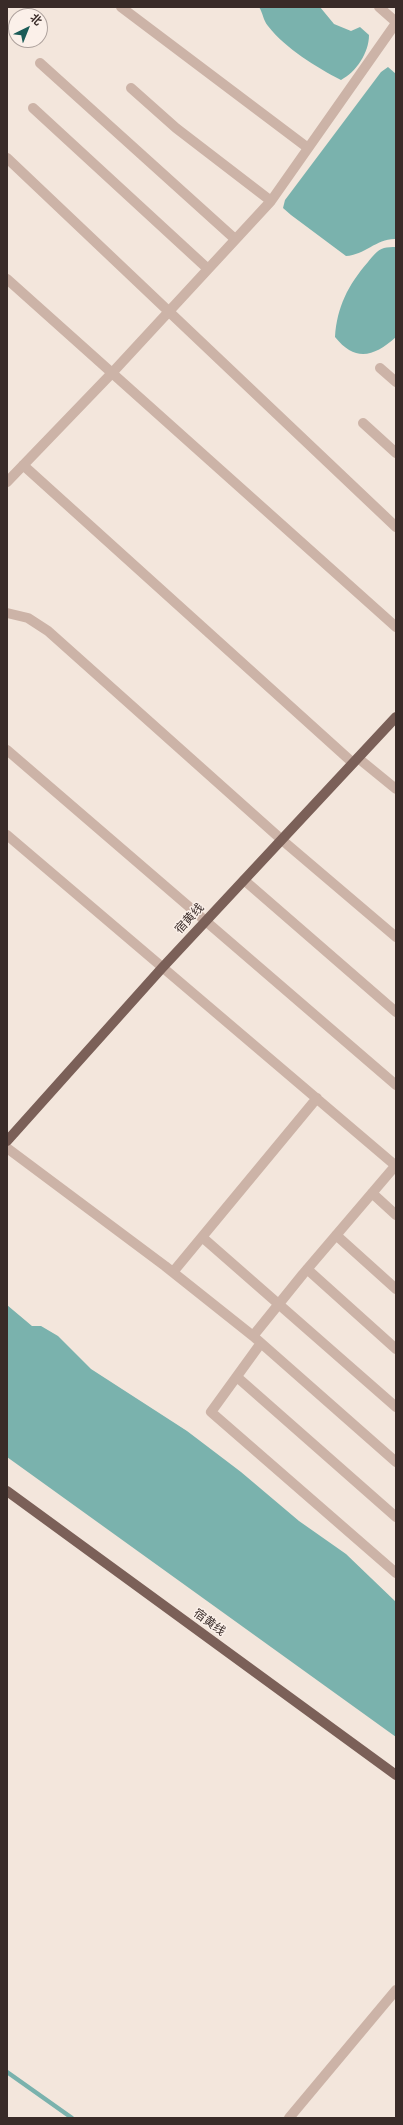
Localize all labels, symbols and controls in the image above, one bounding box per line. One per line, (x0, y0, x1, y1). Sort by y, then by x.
north arrow (8, 8, 48, 48)
text: 北 (27, 11, 44, 28)
street label: 宿黄线 (172, 901, 208, 937)
street label: 宿黄线 (190, 1607, 228, 1639)

